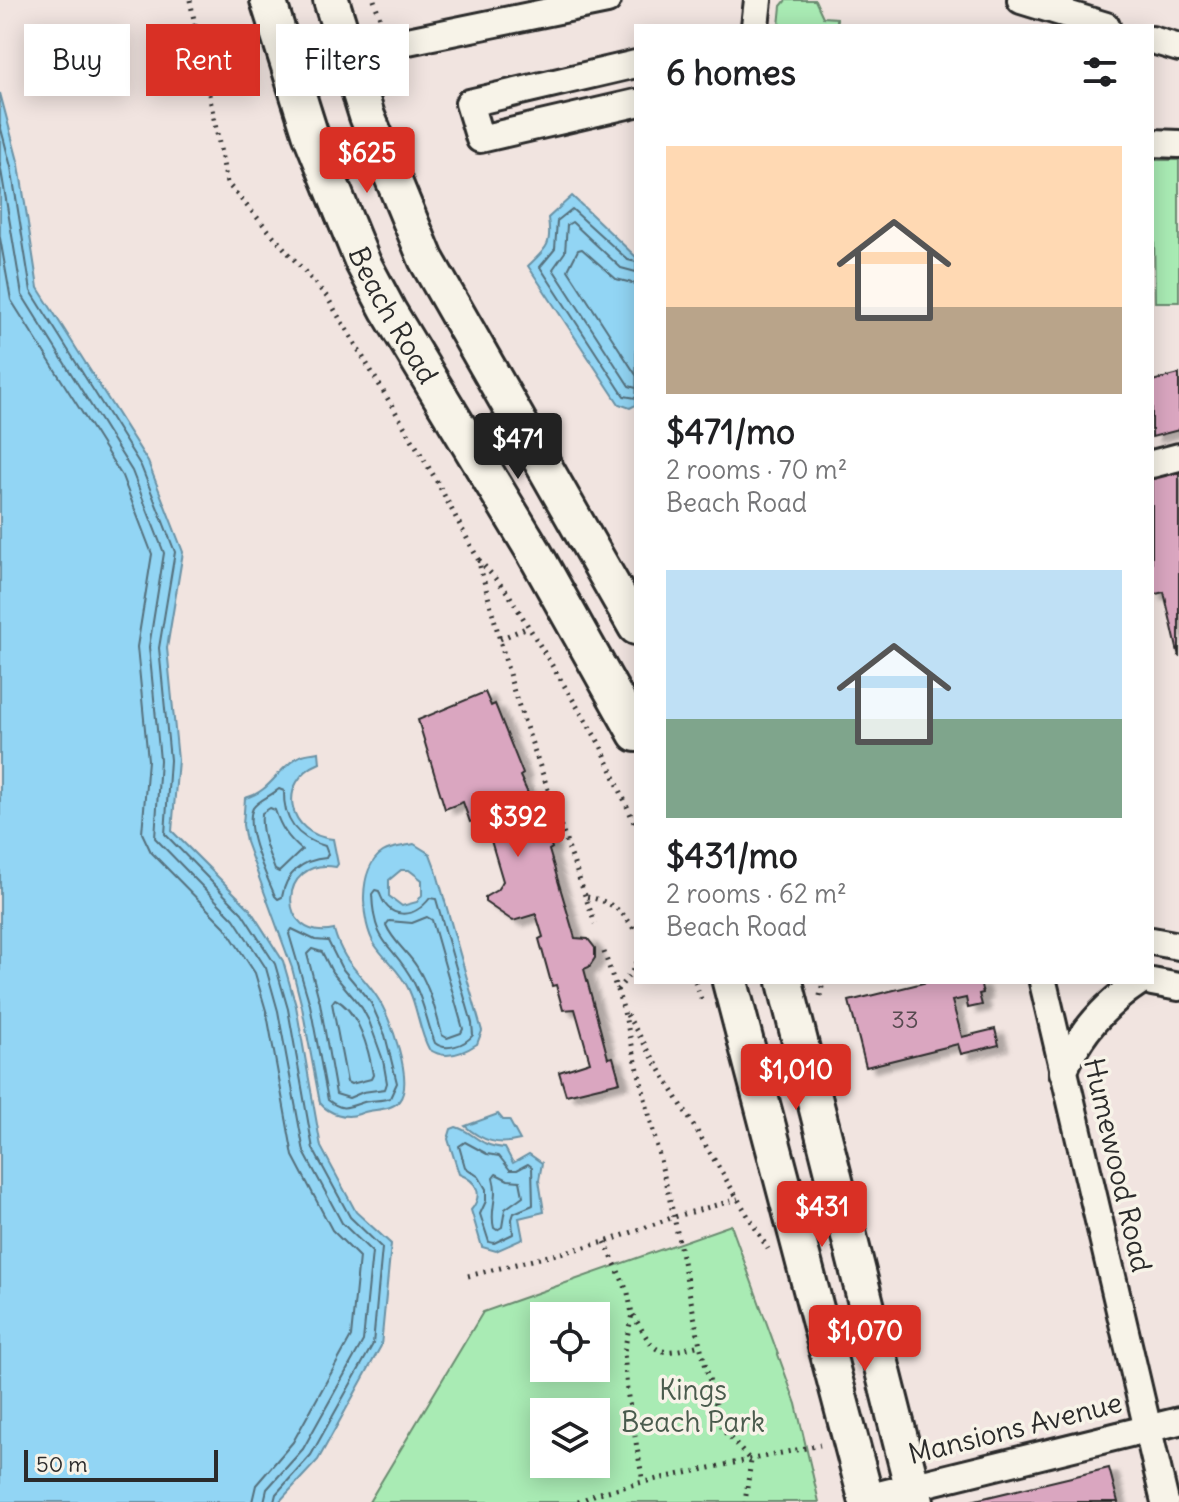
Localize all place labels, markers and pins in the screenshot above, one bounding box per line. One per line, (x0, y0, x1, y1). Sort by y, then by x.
pin: $625 (320, 127, 414, 195)
pin: $471 (471, 413, 565, 481)
pin: $392 (471, 791, 565, 859)
pin: $1,010 (731, 1044, 861, 1112)
pin: $431 (775, 1181, 869, 1249)
pin: $1,070 (800, 1305, 930, 1373)

